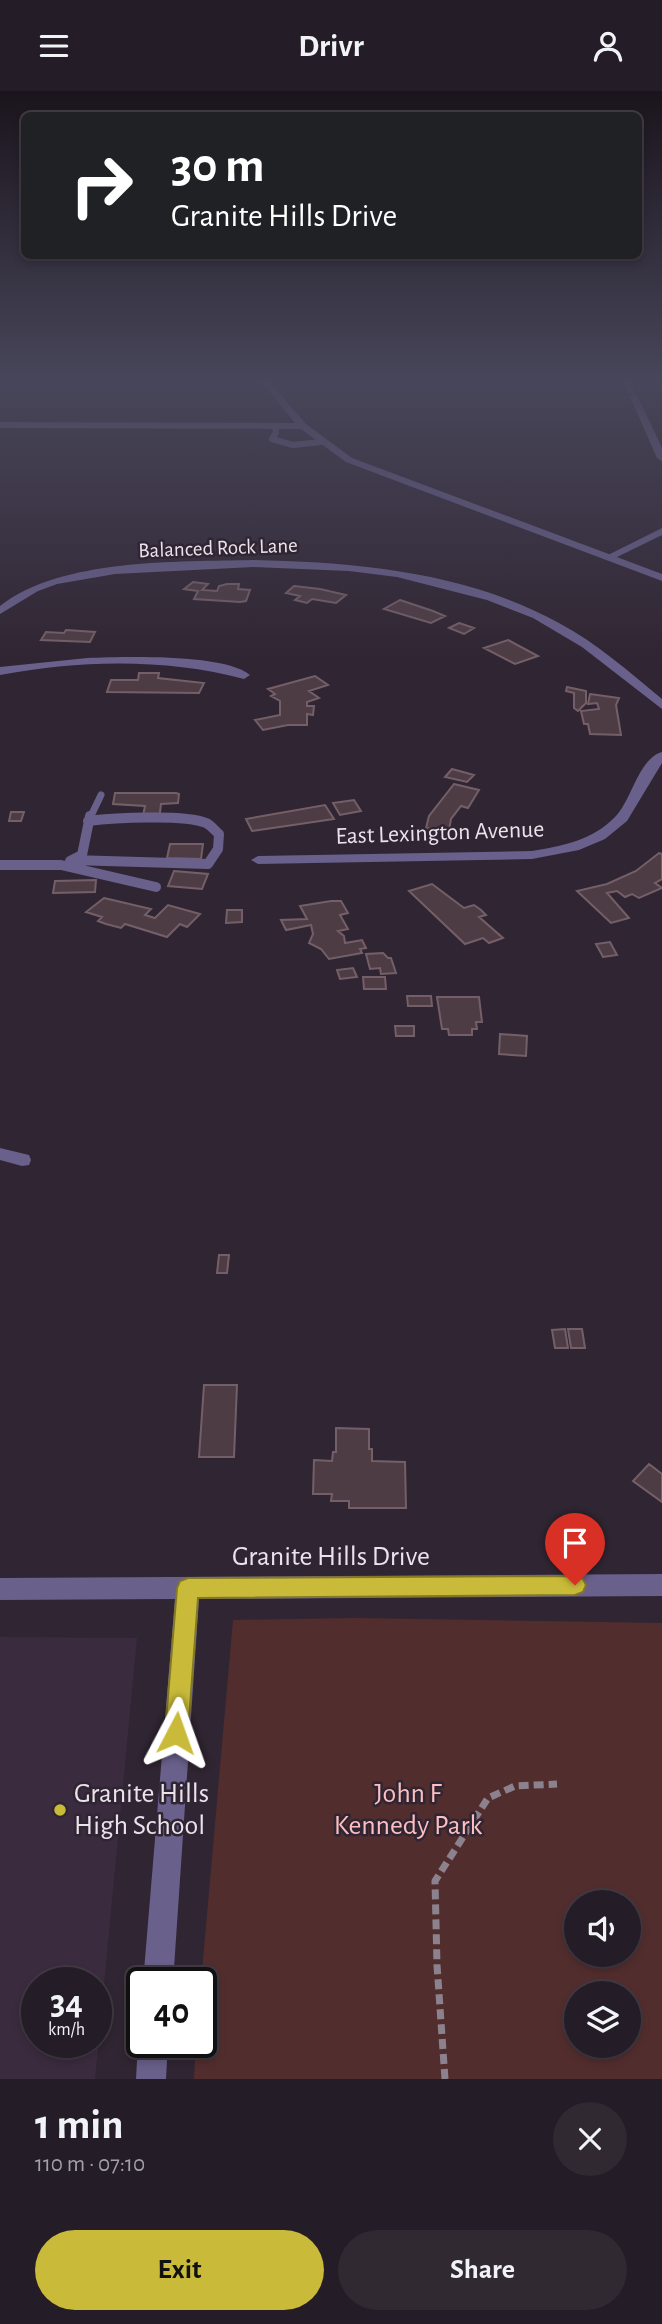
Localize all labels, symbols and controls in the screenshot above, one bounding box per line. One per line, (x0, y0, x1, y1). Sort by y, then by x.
icon: menu (35, 27, 73, 65)
icon: person (589, 27, 627, 65)
text: Drivr (298, 30, 364, 62)
icon: right (56, 140, 147, 231)
text: 30 m (171, 142, 265, 191)
text: Granite Hills Drive (171, 200, 397, 232)
street label: Balanced Rock Lane (138, 535, 298, 561)
street label: East Lexington Avenue (335, 817, 545, 849)
pin (545, 1513, 605, 1585)
icon: arrive (556, 1524, 594, 1562)
street label: Granite Hills Drive (232, 1543, 430, 1571)
position arrow (139, 1696, 213, 1770)
place label: Granite Hills High School (74, 1780, 209, 1840)
park label: John F Kennedy Park (334, 1780, 482, 1840)
marker: Granite Hills High School (52, 1802, 68, 1818)
map controls (564, 1890, 641, 2058)
button: sound (564, 1890, 641, 1967)
speed limit sign: 40 (126, 1967, 217, 2058)
button: layers (564, 1981, 641, 2058)
text: 34 (50, 1986, 83, 2021)
text: km/h (48, 2021, 85, 2039)
button: close (553, 2102, 627, 2176)
text: 1 min (35, 2104, 124, 2146)
text: 110 m · 07:10 (35, 2153, 145, 2176)
button: Exit (35, 2230, 324, 2310)
button: Share (338, 2230, 627, 2310)

